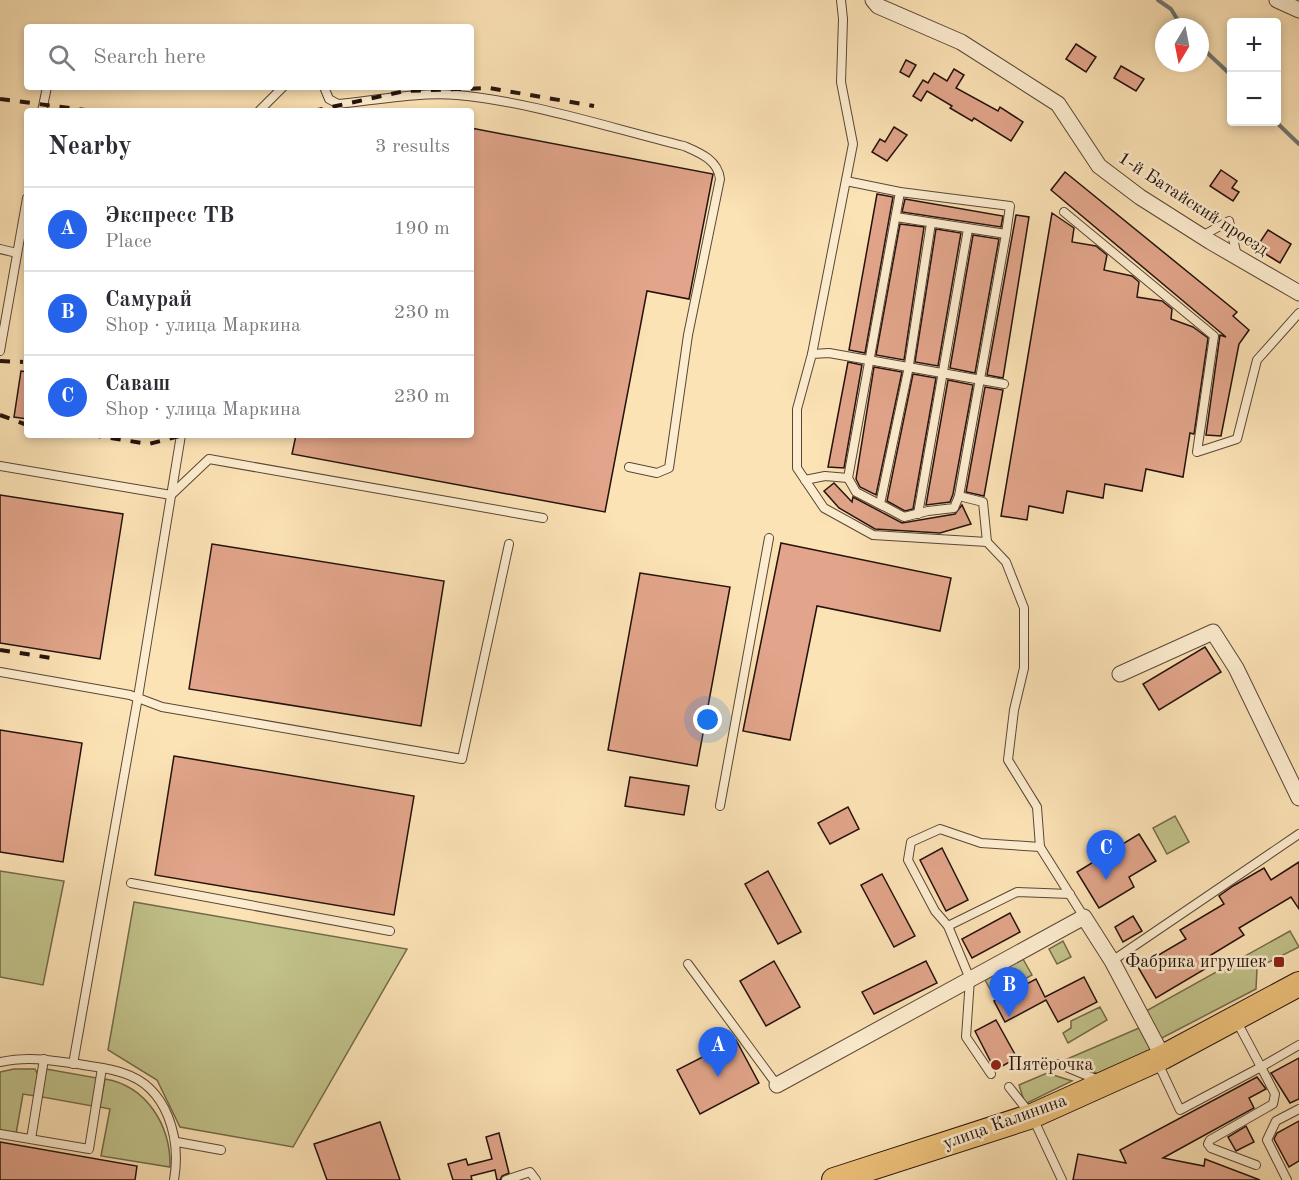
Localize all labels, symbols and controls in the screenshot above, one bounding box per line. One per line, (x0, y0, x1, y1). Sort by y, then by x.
north arrow (1155, 18, 1209, 72)
map controls (1227, 18, 1281, 126)
button: + (1227, 18, 1281, 72)
search box (24, 24, 474, 90)
icon: search (45, 41, 78, 74)
text: Search here (93, 46, 206, 68)
button: − (1227, 72, 1281, 126)
text: Nearby (48, 134, 132, 160)
text: 3 results (375, 137, 450, 157)
street label: 1-й Батайский проезд (1115, 149, 1271, 259)
text: Экспресс ТВ (105, 205, 235, 227)
text: A (60, 219, 75, 239)
text: 190 m (394, 219, 450, 239)
text: Place (105, 232, 152, 252)
text: Самурай (105, 289, 192, 311)
text: B (60, 303, 75, 323)
text: 230 m (394, 303, 450, 323)
text: Shop · улица Маркина (105, 316, 301, 336)
text: Саваш (105, 373, 170, 395)
text: C (61, 387, 74, 407)
text: 230 m (394, 387, 450, 407)
text: Shop · улица Маркина (105, 400, 301, 420)
your location (693, 705, 722, 734)
pin: C (1086, 830, 1126, 880)
place label: Фабрика игрушек (1125, 953, 1267, 971)
marker: Фабрика игрушек (1272, 955, 1286, 969)
pin: B (990, 968, 1028, 1017)
pin: A (698, 1028, 738, 1077)
place label: Пятёрочка (1008, 1056, 1094, 1074)
marker: Пятёрочка (989, 1058, 1003, 1072)
street label: улица Калинина (941, 1091, 1069, 1153)

